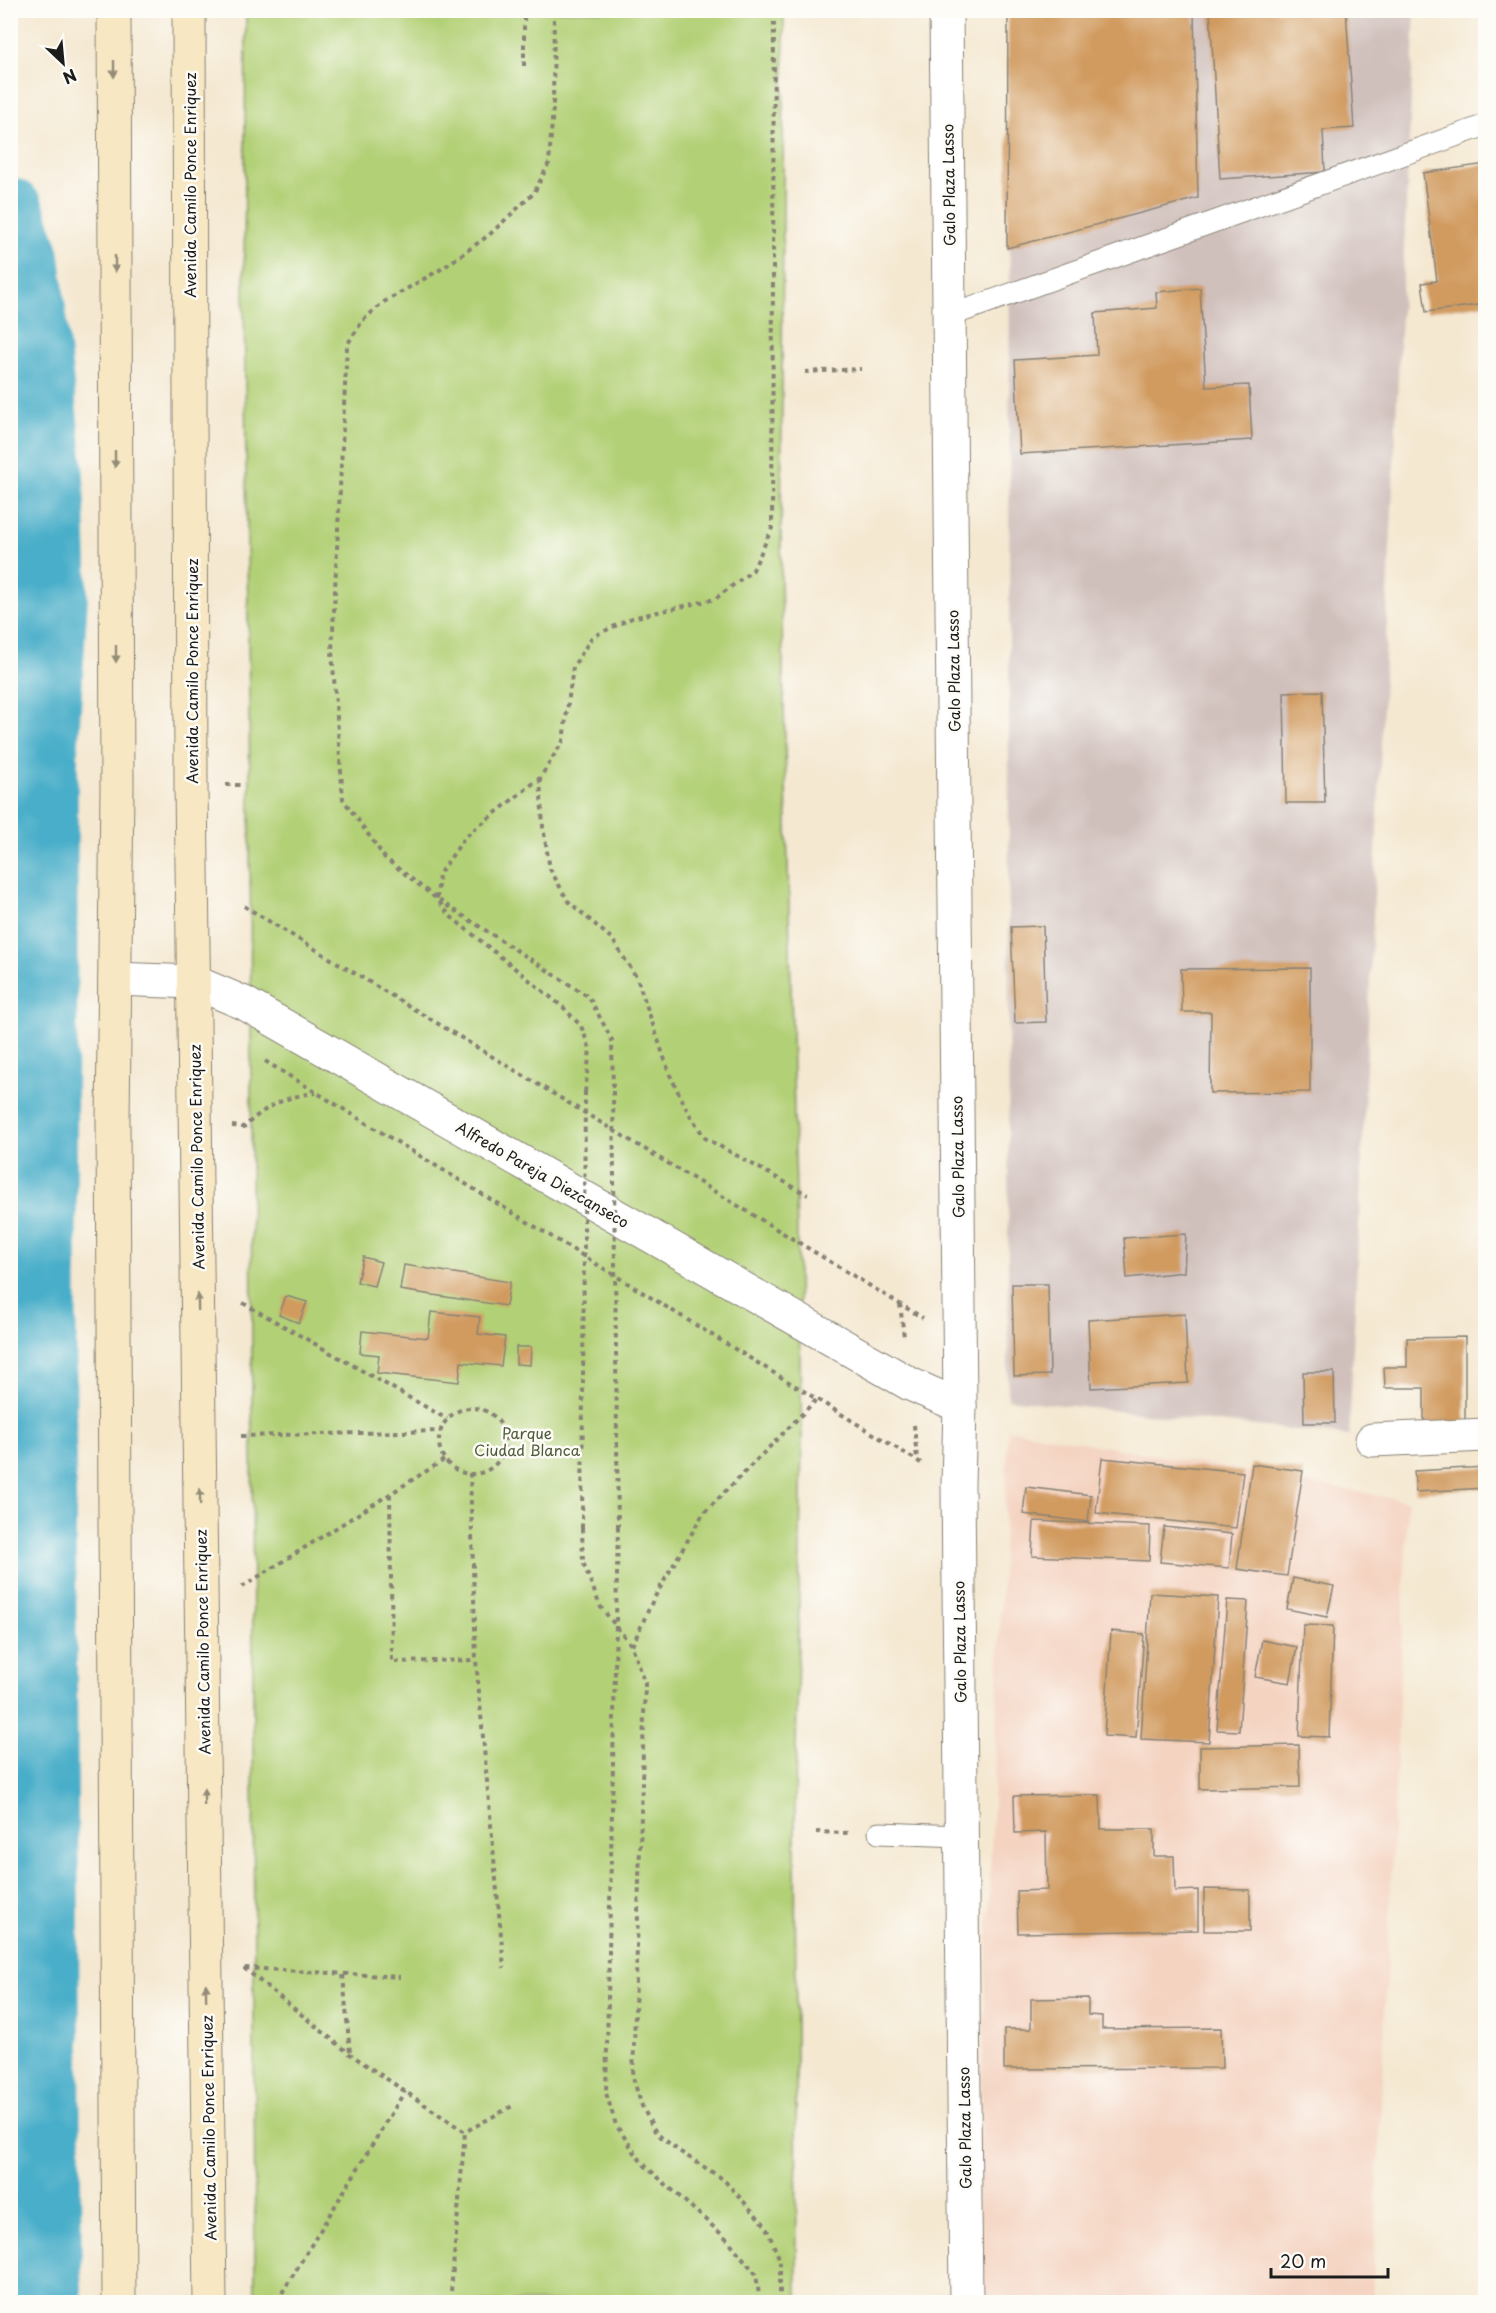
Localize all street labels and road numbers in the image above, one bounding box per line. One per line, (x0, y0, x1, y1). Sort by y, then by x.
street label: Avenida Camilo Ponce Enriquez (178, 72, 201, 298)
street label: Galo Plaza Lasso (935, 124, 961, 246)
street label: Avenida Camilo Ponce Enriquez (180, 558, 203, 784)
street label: Galo Plaza Lasso (940, 610, 966, 732)
street label: Avenida Camilo Ponce Enriquez (183, 1044, 209, 1270)
street label: Galo Plaza Lasso (944, 1096, 970, 1218)
street label: Alfredo Pareja Diezcanseco (452, 1115, 634, 1233)
street label: Avenida Camilo Ponce Enriquez (189, 1529, 215, 1755)
street label: Galo Plaza Lasso (946, 1581, 972, 1703)
street label: Avenida Camilo Ponce Enriquez (195, 2015, 221, 2241)
street label: Galo Plaza Lasso (951, 2067, 977, 2189)

